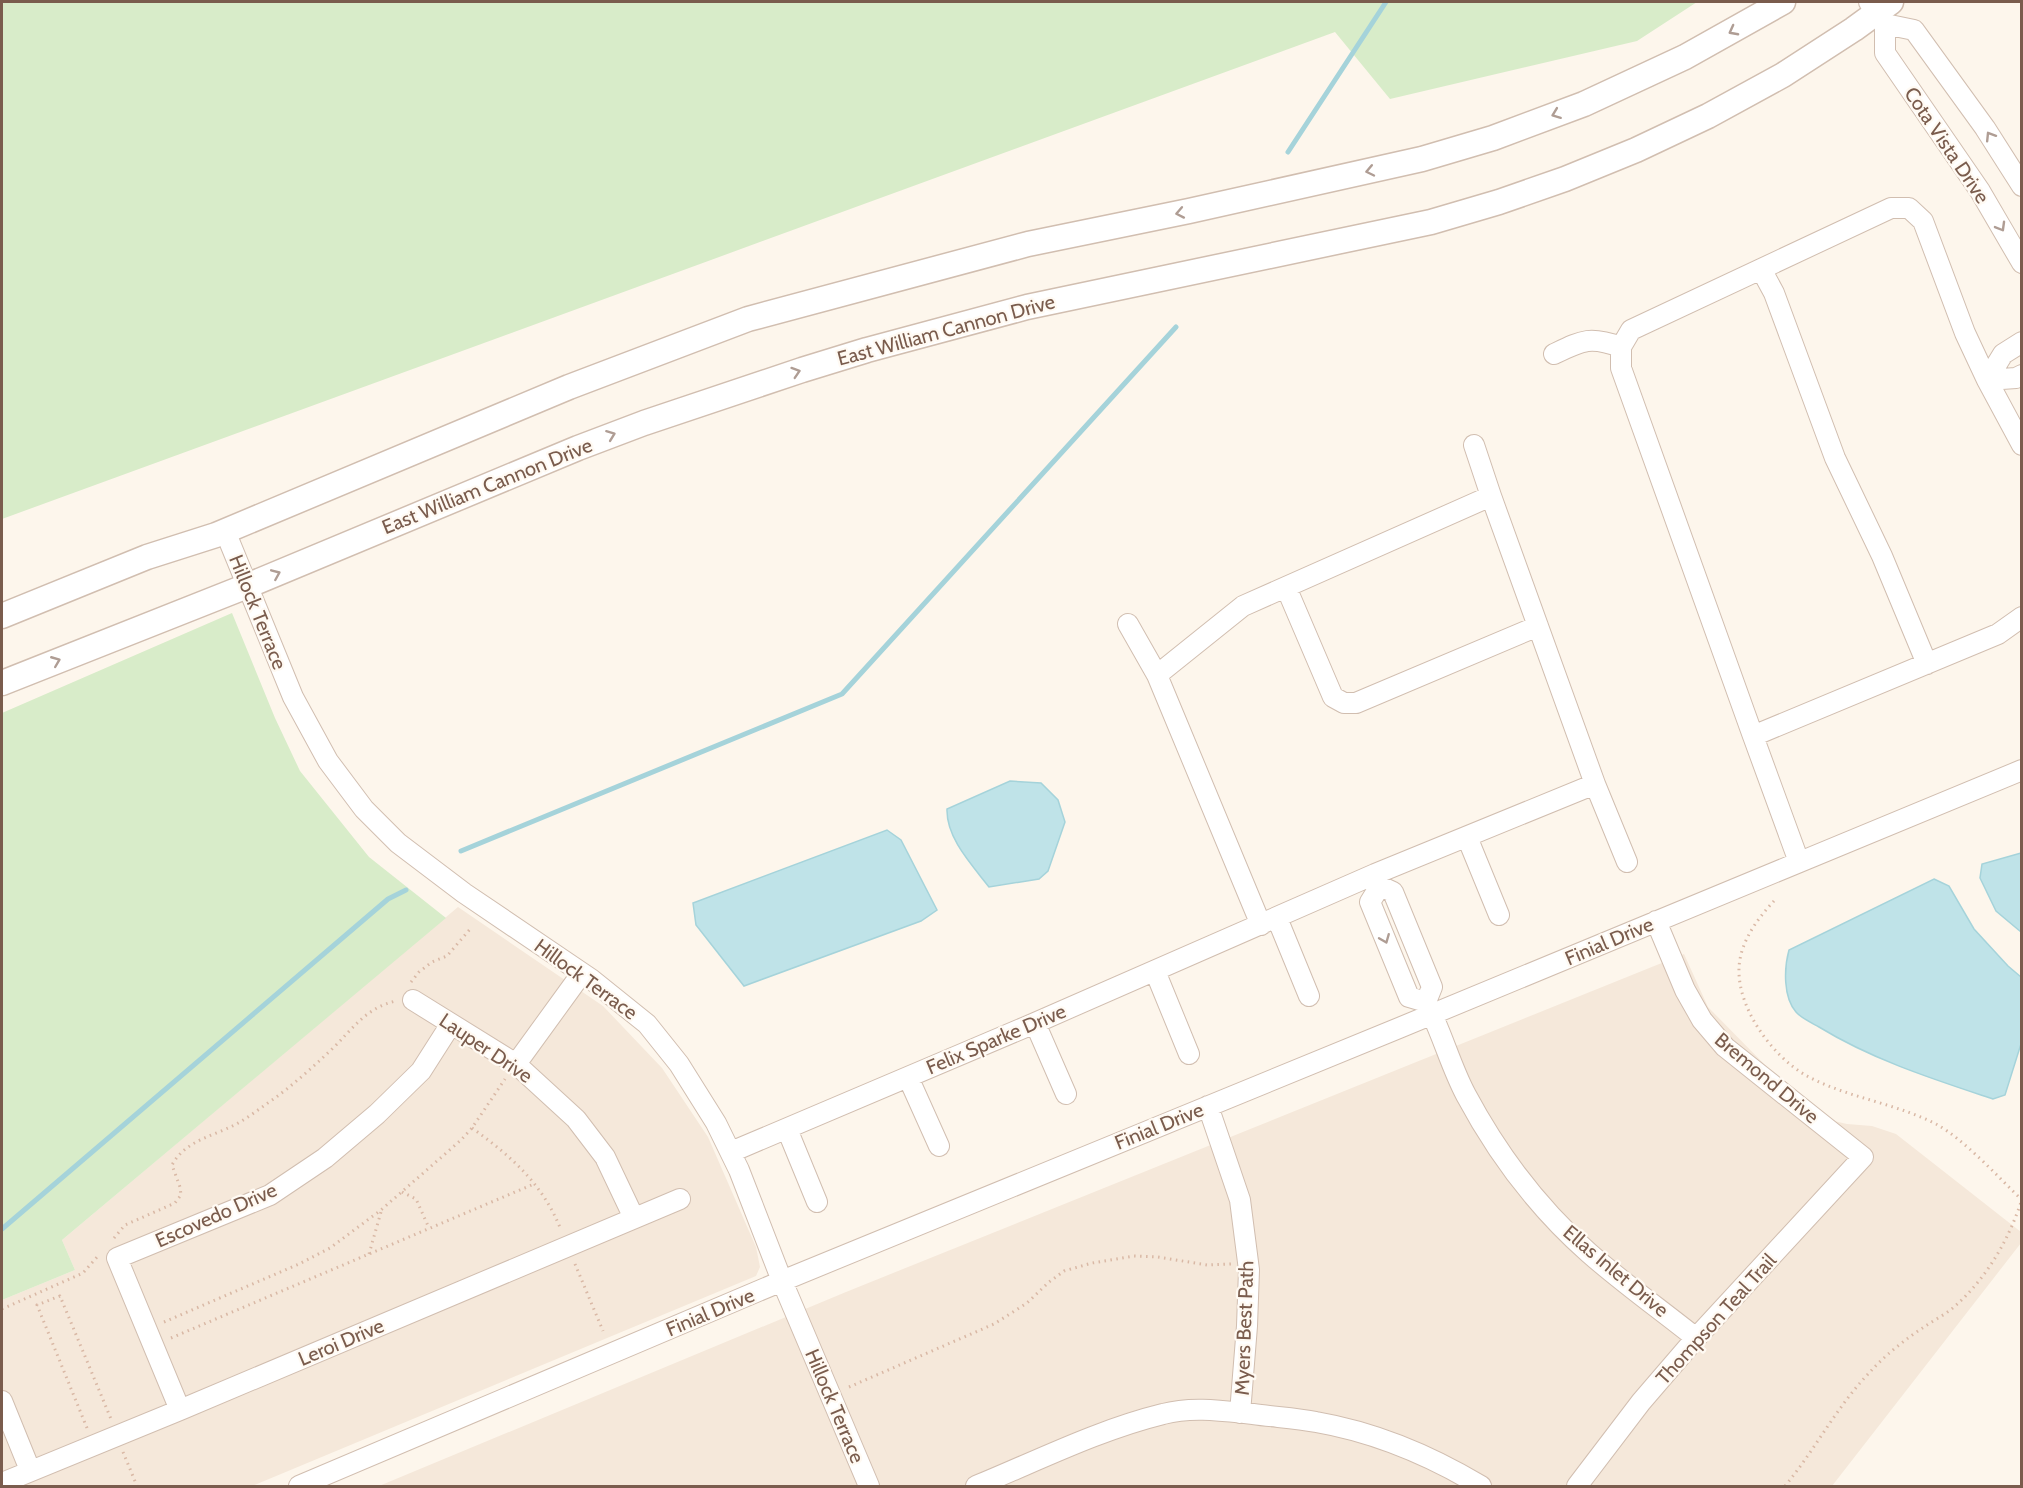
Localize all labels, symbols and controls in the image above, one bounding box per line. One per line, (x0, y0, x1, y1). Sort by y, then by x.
one-way arrow (1728, 24, 1739, 35)
street label: Cota Vista Drive (1899, 82, 1995, 208)
one-way arrow (1552, 107, 1563, 119)
one-way arrow (1987, 132, 1998, 143)
one-way arrow (1365, 163, 1375, 176)
one-way arrow (1175, 206, 1185, 219)
one-way arrow (1993, 221, 2005, 231)
street label: East William Cannon Drive (835, 289, 1057, 371)
one-way arrow (790, 366, 801, 379)
one-way arrow (606, 430, 616, 443)
street label: East William Cannon Drive (378, 433, 596, 539)
street label: Hillock Terrace (224, 551, 292, 673)
one-way arrow (270, 569, 281, 581)
one-way arrow (49, 656, 60, 668)
street label: Finial Drive (1561, 912, 1657, 970)
one-way arrow (1378, 933, 1390, 944)
street label: Hillock Terrace (530, 934, 642, 1024)
street label: Felix Sparke Drive (923, 999, 1069, 1079)
street label: Lauper Drive (435, 1008, 537, 1088)
street label: Bremond Drive (1710, 1028, 1824, 1128)
street label: Finial Drive (1111, 1097, 1207, 1155)
street label: Escovedo Drive (152, 1178, 280, 1252)
street label: Ellas Inlet Drive (1559, 1220, 1673, 1322)
street label: Thompson Teal Trail (1651, 1248, 1781, 1389)
street label: Myers Best Path (1230, 1260, 1258, 1396)
street label: Finial Drive (662, 1283, 758, 1341)
street label: Leroi Drive (295, 1313, 387, 1371)
street label: Hillock Terrace (800, 1345, 870, 1467)

